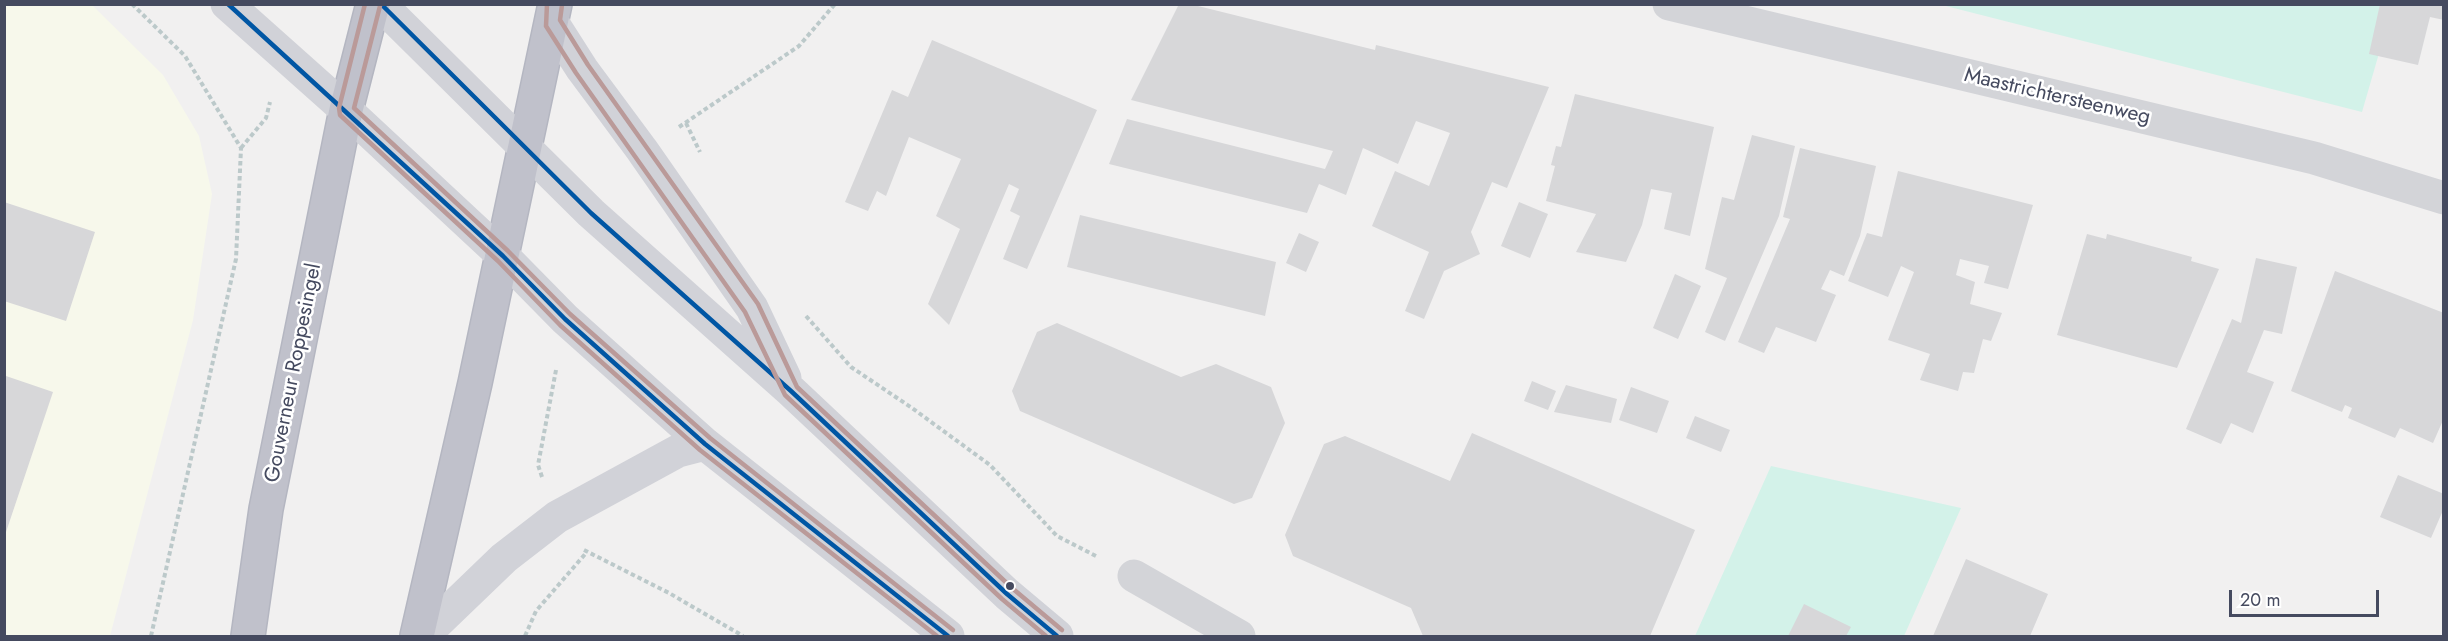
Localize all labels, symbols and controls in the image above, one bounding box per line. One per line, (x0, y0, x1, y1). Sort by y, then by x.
street label: Maastrichtersteenweg (1961, 63, 2153, 131)
street label: Gouverneur Roppesingel (260, 261, 328, 485)
scale bar (2232, 578, 2382, 616)
unlabelled marker (1004, 580, 1016, 592)
text: 20 m (2240, 587, 2280, 613)

